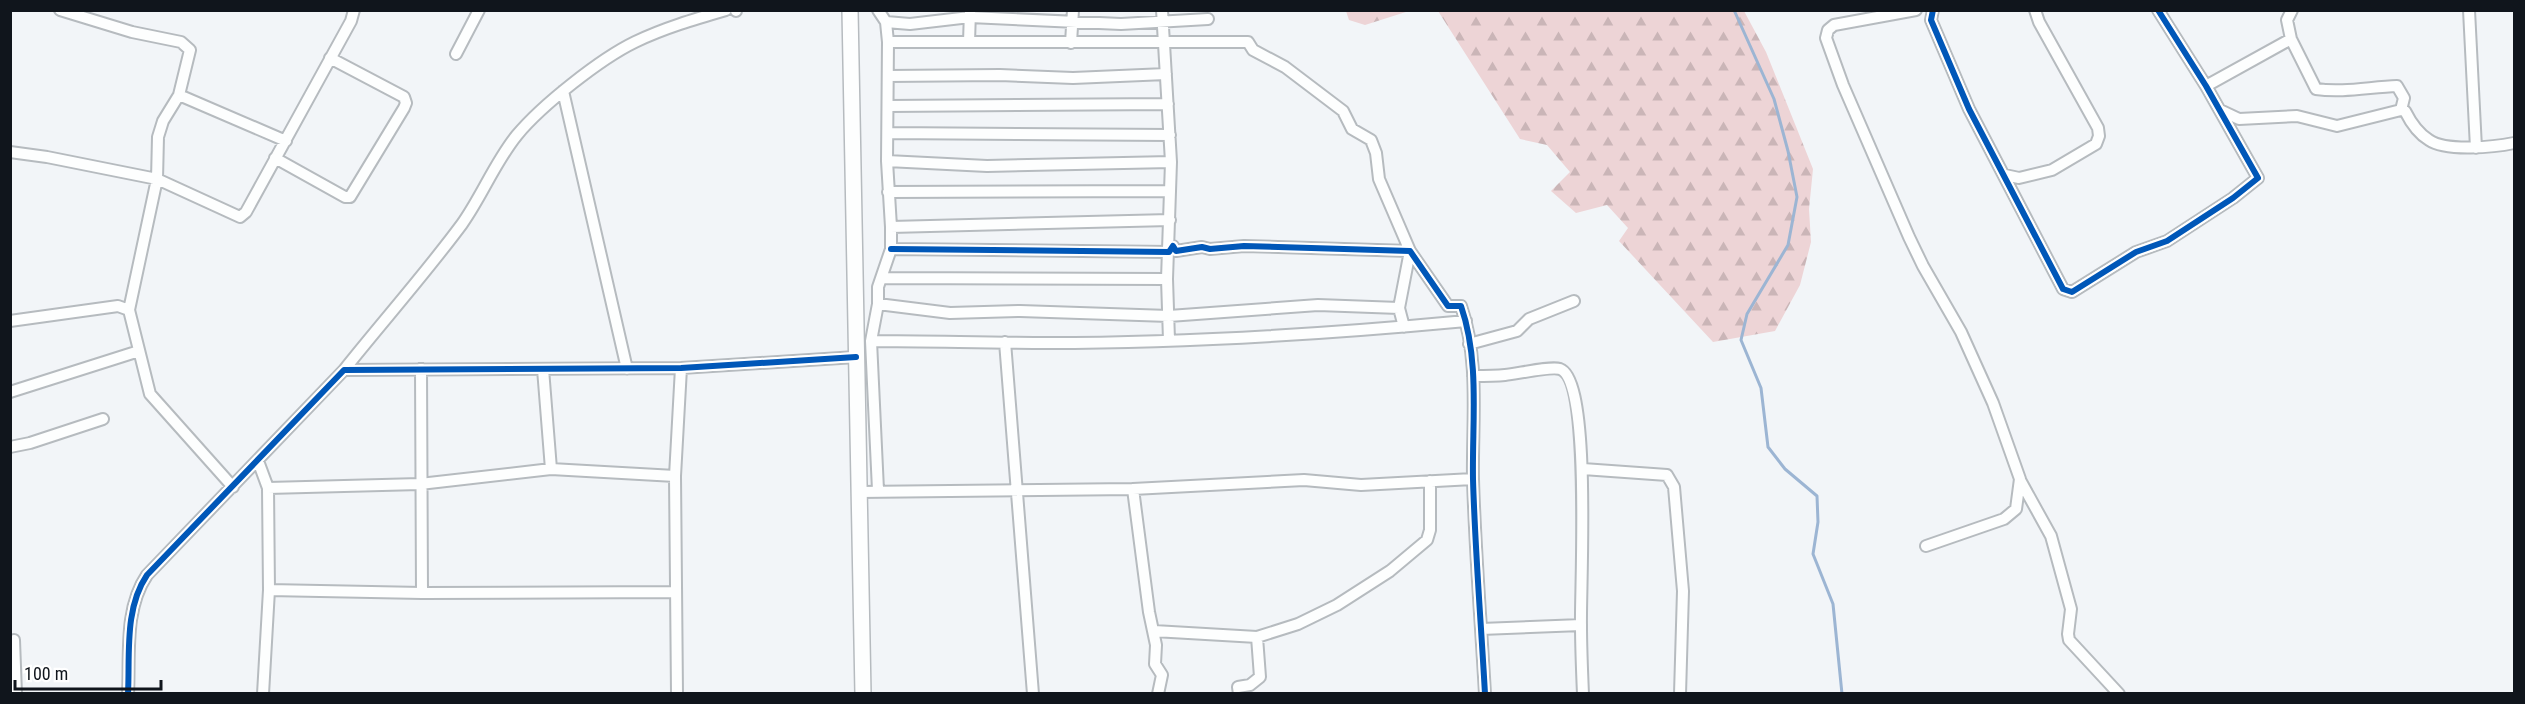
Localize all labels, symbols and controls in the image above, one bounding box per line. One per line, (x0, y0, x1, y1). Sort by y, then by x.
scale bar (15, 653, 160, 691)
text: 100 m (24, 663, 68, 684)

